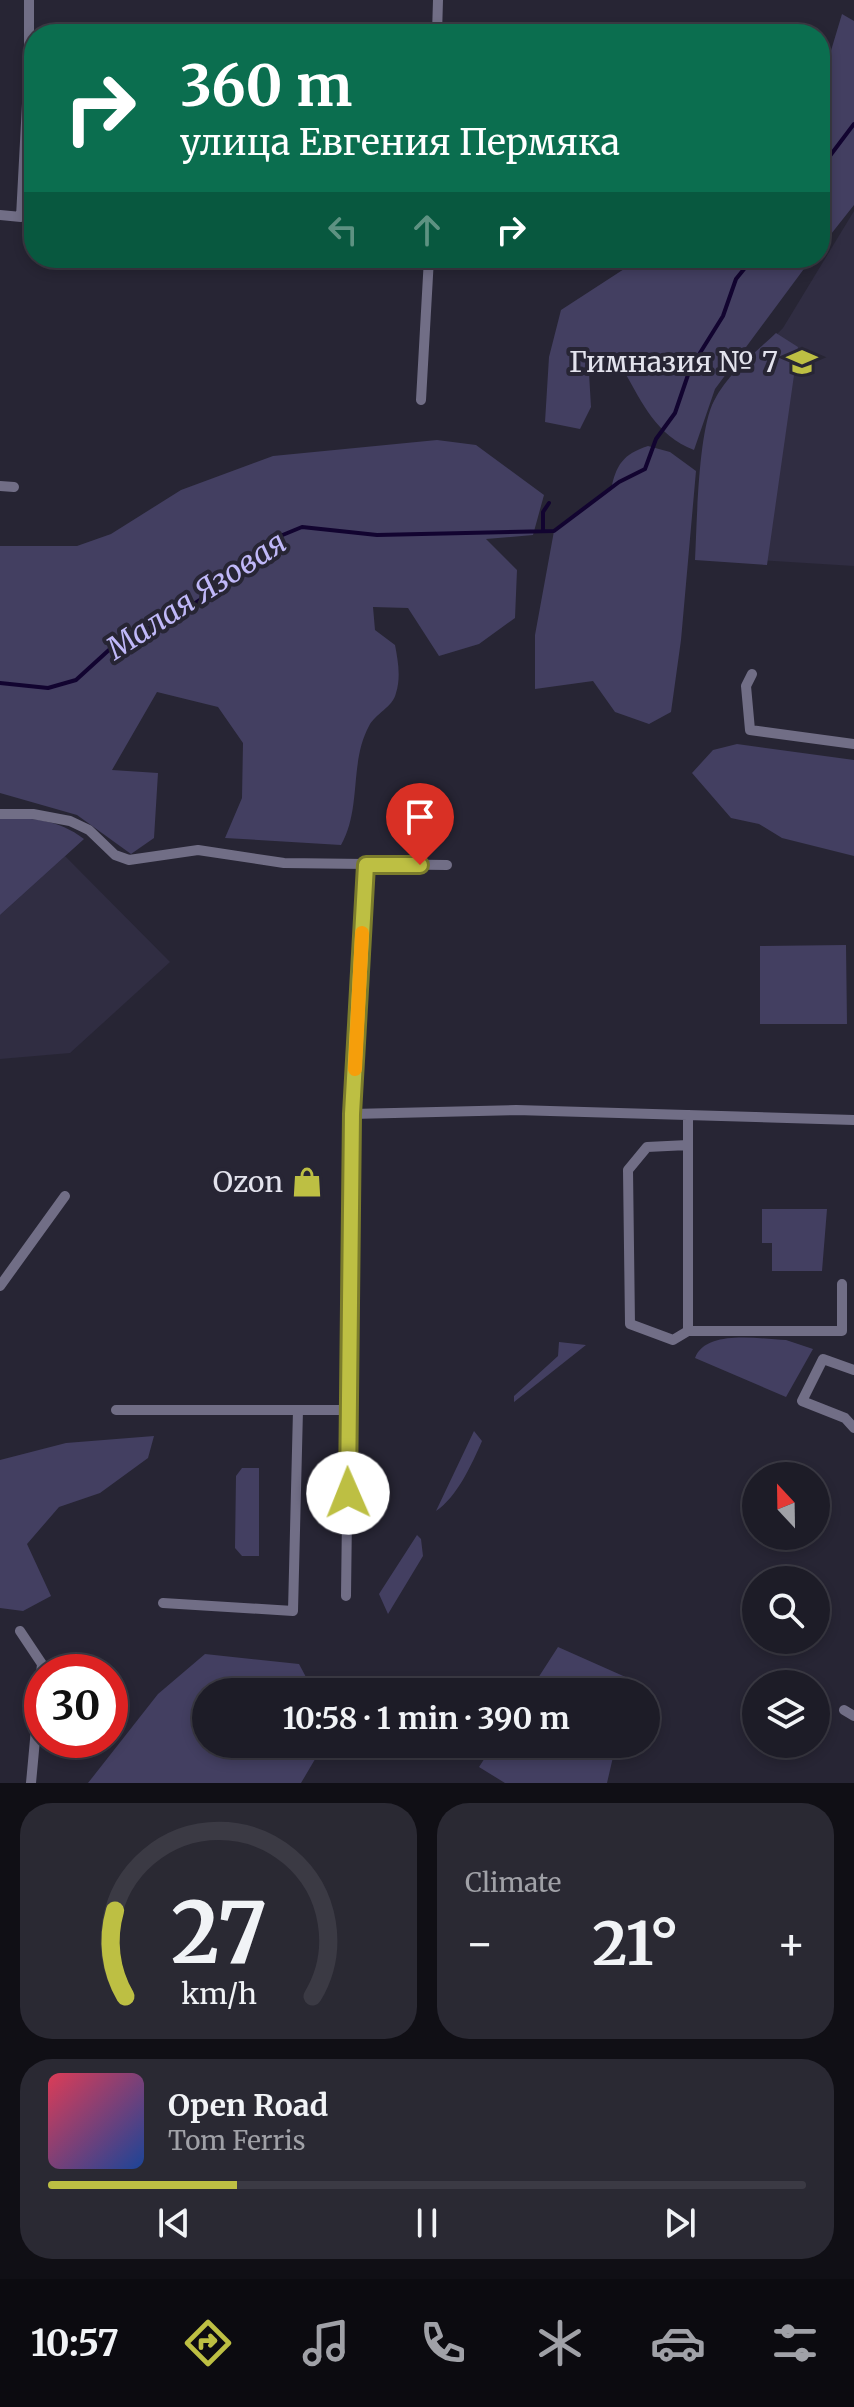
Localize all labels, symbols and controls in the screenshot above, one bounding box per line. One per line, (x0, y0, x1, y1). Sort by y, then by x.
text: 360 m (180, 51, 352, 121)
icon: right (48, 56, 152, 160)
text: улица Евгения Пермяка (180, 120, 620, 165)
icon: left (321, 208, 365, 252)
icon: ahead (405, 208, 449, 252)
icon: right (489, 208, 533, 252)
place label: Гимназия № 7 (569, 344, 778, 380)
school or university icon: Гимназия № 7 (785, 345, 819, 379)
water label: Малая Язовая (97, 523, 293, 668)
pin (386, 783, 454, 865)
icon: arrive (398, 795, 442, 839)
place label: Ozon (213, 1164, 283, 1200)
shop icon: Ozon (290, 1165, 324, 1199)
position arrow (306, 1451, 390, 1535)
north arrow (742, 1462, 830, 1550)
map controls (742, 1462, 830, 1758)
button: search (742, 1566, 830, 1654)
speed limit sign: 30 (24, 1654, 128, 1758)
button: layers (742, 1670, 830, 1758)
text: 10:58 · 1 min · 390 m (282, 1699, 570, 1737)
text: Climate (465, 1866, 561, 1899)
text: 27 (170, 1881, 267, 1986)
text: 21° (592, 1906, 679, 1981)
text: − (465, 1916, 494, 1971)
text: + (777, 1916, 806, 1971)
text: km/h (181, 1976, 256, 2012)
text: Open Road (168, 2086, 328, 2124)
text: Tom Ferris (168, 2124, 306, 2157)
icon: previous (152, 2201, 196, 2245)
icon: pause (405, 2201, 449, 2245)
icon: next (658, 2201, 702, 2245)
icon: directions (180, 2315, 236, 2371)
icon: music (298, 2315, 354, 2371)
icon: phone (415, 2315, 471, 2371)
icon: climate (532, 2315, 588, 2371)
icon: car (650, 2315, 706, 2371)
icon: filters (767, 2315, 823, 2371)
text: 10:57 (31, 2321, 119, 2366)

